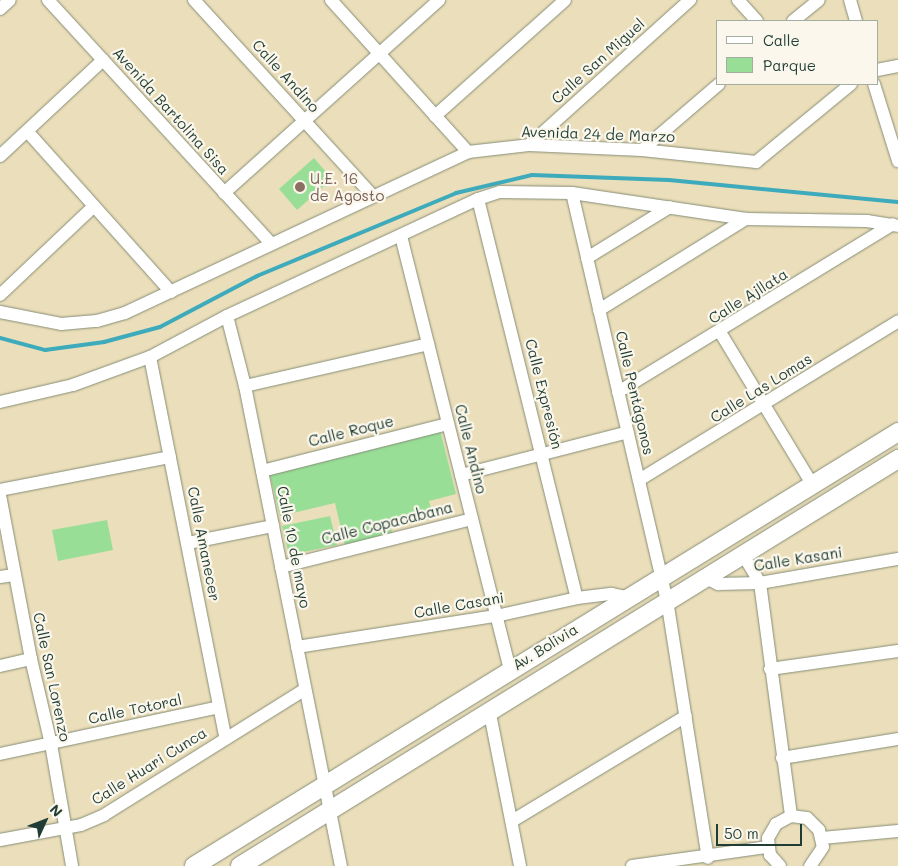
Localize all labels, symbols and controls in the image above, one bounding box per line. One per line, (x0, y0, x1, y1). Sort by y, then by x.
street label: Calle San Miguel (548, 14, 648, 108)
legend (716, 20, 878, 85)
text: Calle (763, 30, 800, 50)
street label: Calle Andino (249, 36, 323, 116)
street label: Avenida Bartolina Sisa (109, 44, 233, 178)
text: Parque (763, 55, 816, 75)
street label: Avenida 24 de Marzo (521, 122, 675, 146)
place label: U.E. 16 de Agosto (310, 169, 384, 204)
marker: U.E. 16 de Agosto (294, 181, 306, 193)
street label: Calle Ajllata (705, 265, 791, 327)
street label: Calle Pentágonos (612, 329, 658, 457)
street label: Calle Expresión (522, 337, 566, 451)
street label: Calle Las Lomas (707, 350, 815, 426)
street label: Calle Andino (451, 402, 491, 496)
street label: Calle Roque (306, 412, 396, 450)
street label: Calle 10 de mayo (273, 484, 315, 610)
street label: Calle Amanecer (184, 485, 224, 603)
street label: Calle Copacabana (320, 498, 454, 548)
street label: Calle Kasani (752, 543, 844, 575)
street label: Calle Casani (413, 588, 505, 622)
street label: Calle San Lorenzo (30, 611, 74, 743)
street label: Av. Bolivia (509, 620, 581, 674)
street label: Calle Totoral (87, 690, 183, 728)
street label: Calle Huari Cunca (88, 723, 210, 809)
north arrow (20, 796, 70, 846)
text: N (46, 800, 67, 821)
scale bar (718, 814, 804, 846)
text: 50 m (724, 823, 759, 843)

